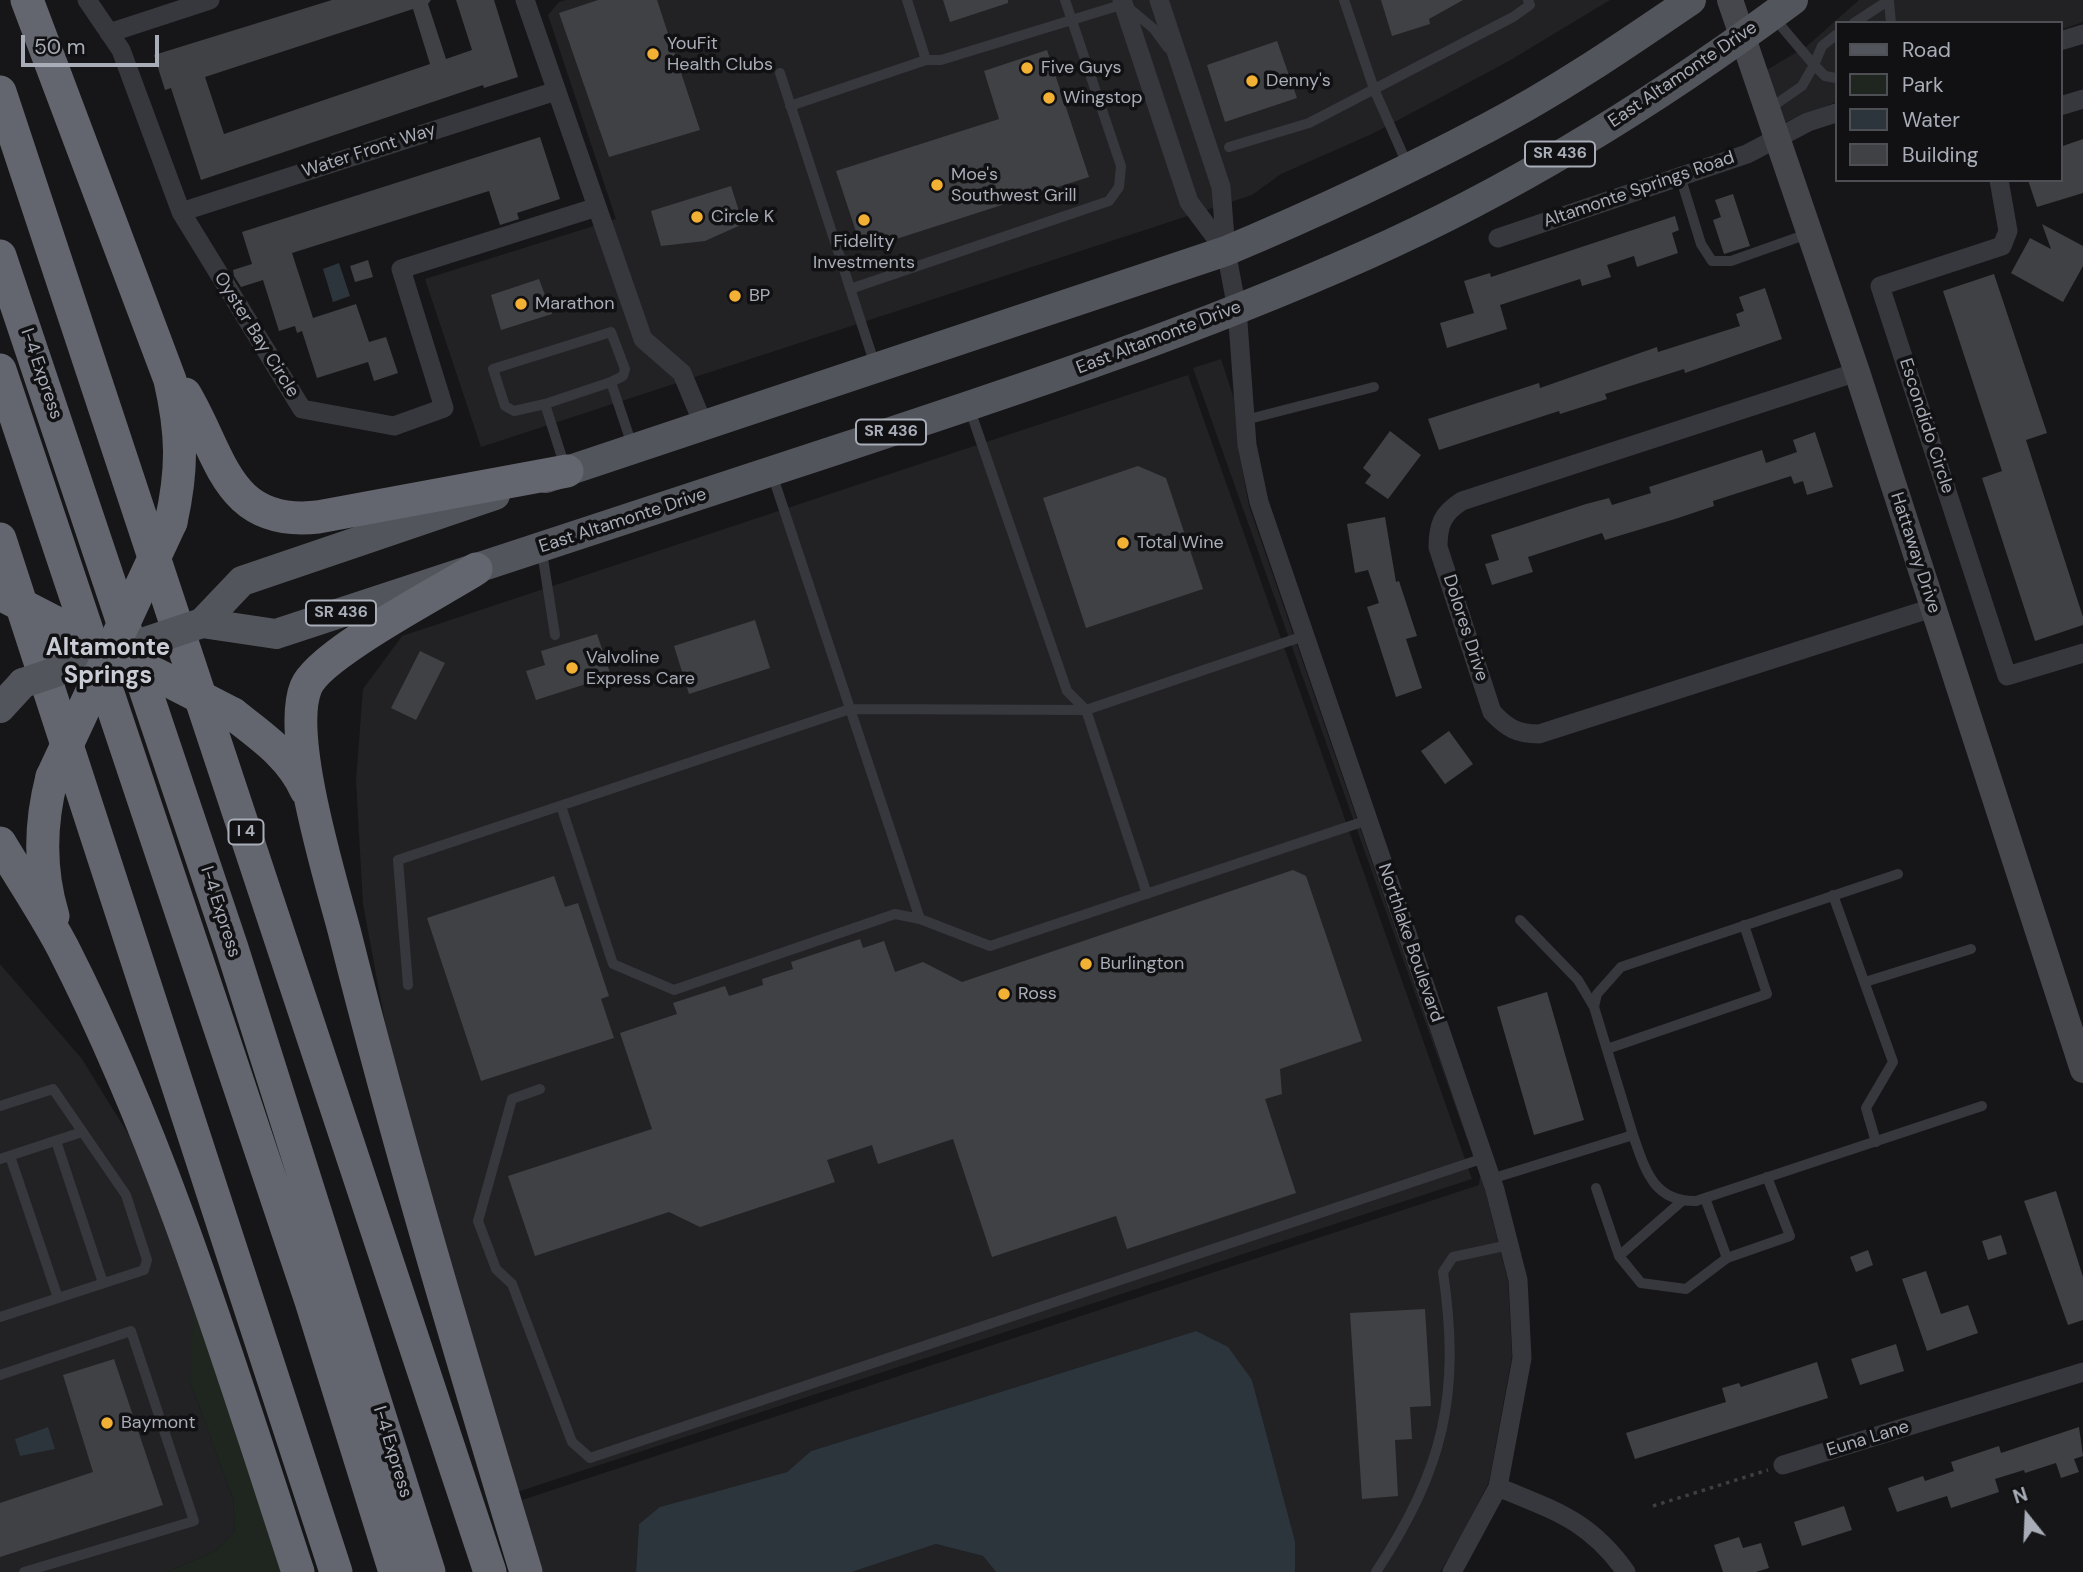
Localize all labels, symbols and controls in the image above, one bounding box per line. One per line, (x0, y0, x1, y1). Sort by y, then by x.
street label: East Altamonte Drive (1605, 17, 1761, 133)
scale bar (24, 21, 163, 65)
legend (1834, 21, 2062, 182)
text: 50 m (34, 33, 85, 61)
place label: YouFit Health Clubs (667, 33, 773, 76)
text: Road (1902, 36, 1951, 64)
marker: YouFit Health Clubs (645, 46, 661, 62)
place label: Five Guys (1041, 57, 1121, 79)
marker: Five Guys (1019, 60, 1035, 76)
place label: Denny's (1266, 70, 1331, 92)
text: Park (1902, 71, 1943, 99)
marker: Denny's (1244, 73, 1260, 89)
place label: Wingstop (1063, 87, 1143, 109)
marker: Wingstop (1041, 90, 1057, 106)
text: Water (1902, 106, 1960, 134)
street label: Water Front Way (299, 119, 439, 183)
text: Building (1902, 141, 1978, 169)
road number: SR 436 (1525, 142, 1595, 166)
street label: Altamonte Springs Road (1541, 147, 1737, 233)
place label: Moe's Southwest Grill (951, 164, 1077, 206)
marker: Moe's Southwest Grill (929, 177, 945, 193)
place label: Circle K (711, 206, 774, 228)
marker: Circle K (689, 209, 705, 225)
marker: Fidelity Investments (856, 212, 872, 228)
place label: Fidelity Investments (813, 231, 915, 274)
street label: Oyster Bay Circle (209, 268, 303, 402)
place label: BP (749, 285, 770, 307)
marker: BP (727, 288, 743, 304)
place label: Marathon (535, 293, 615, 315)
marker: Marathon (513, 296, 529, 312)
street label: East Altamonte Drive (1074, 297, 1244, 379)
street label: I-4 Express (15, 326, 67, 422)
street label: Escondido Circle (1894, 356, 1958, 496)
road number: SR 436 (856, 420, 926, 444)
street label: East Altamonte Drive (537, 484, 709, 558)
street label: Hattaway Drive (1885, 490, 1945, 616)
place label: Total Wine (1137, 532, 1224, 554)
marker: Total Wine (1115, 535, 1131, 551)
street label: Dolores Drive (1438, 572, 1492, 684)
road number: SR 436 (306, 600, 376, 626)
district label: Altamonte Springs (46, 635, 170, 691)
place label: Valvoline Express Care (586, 647, 695, 690)
marker: Valvoline Express Care (564, 660, 580, 676)
road number: I 4 (229, 820, 264, 845)
street label: Northlake Boulevard (1373, 861, 1447, 1025)
street label: I-4 Express (195, 864, 245, 960)
place label: Burlington (1100, 953, 1184, 975)
marker: Burlington (1078, 956, 1094, 972)
place label: Ross (1018, 983, 1057, 1005)
marker: Ross (996, 986, 1012, 1002)
street label: I-4 Express (368, 1404, 416, 1500)
place label: Baymont (121, 1412, 195, 1434)
marker: Baymont (99, 1415, 115, 1431)
street label: Euna Lane (1824, 1416, 1912, 1462)
north arrow (1992, 1481, 2062, 1551)
text: N (2010, 1482, 2031, 1510)

